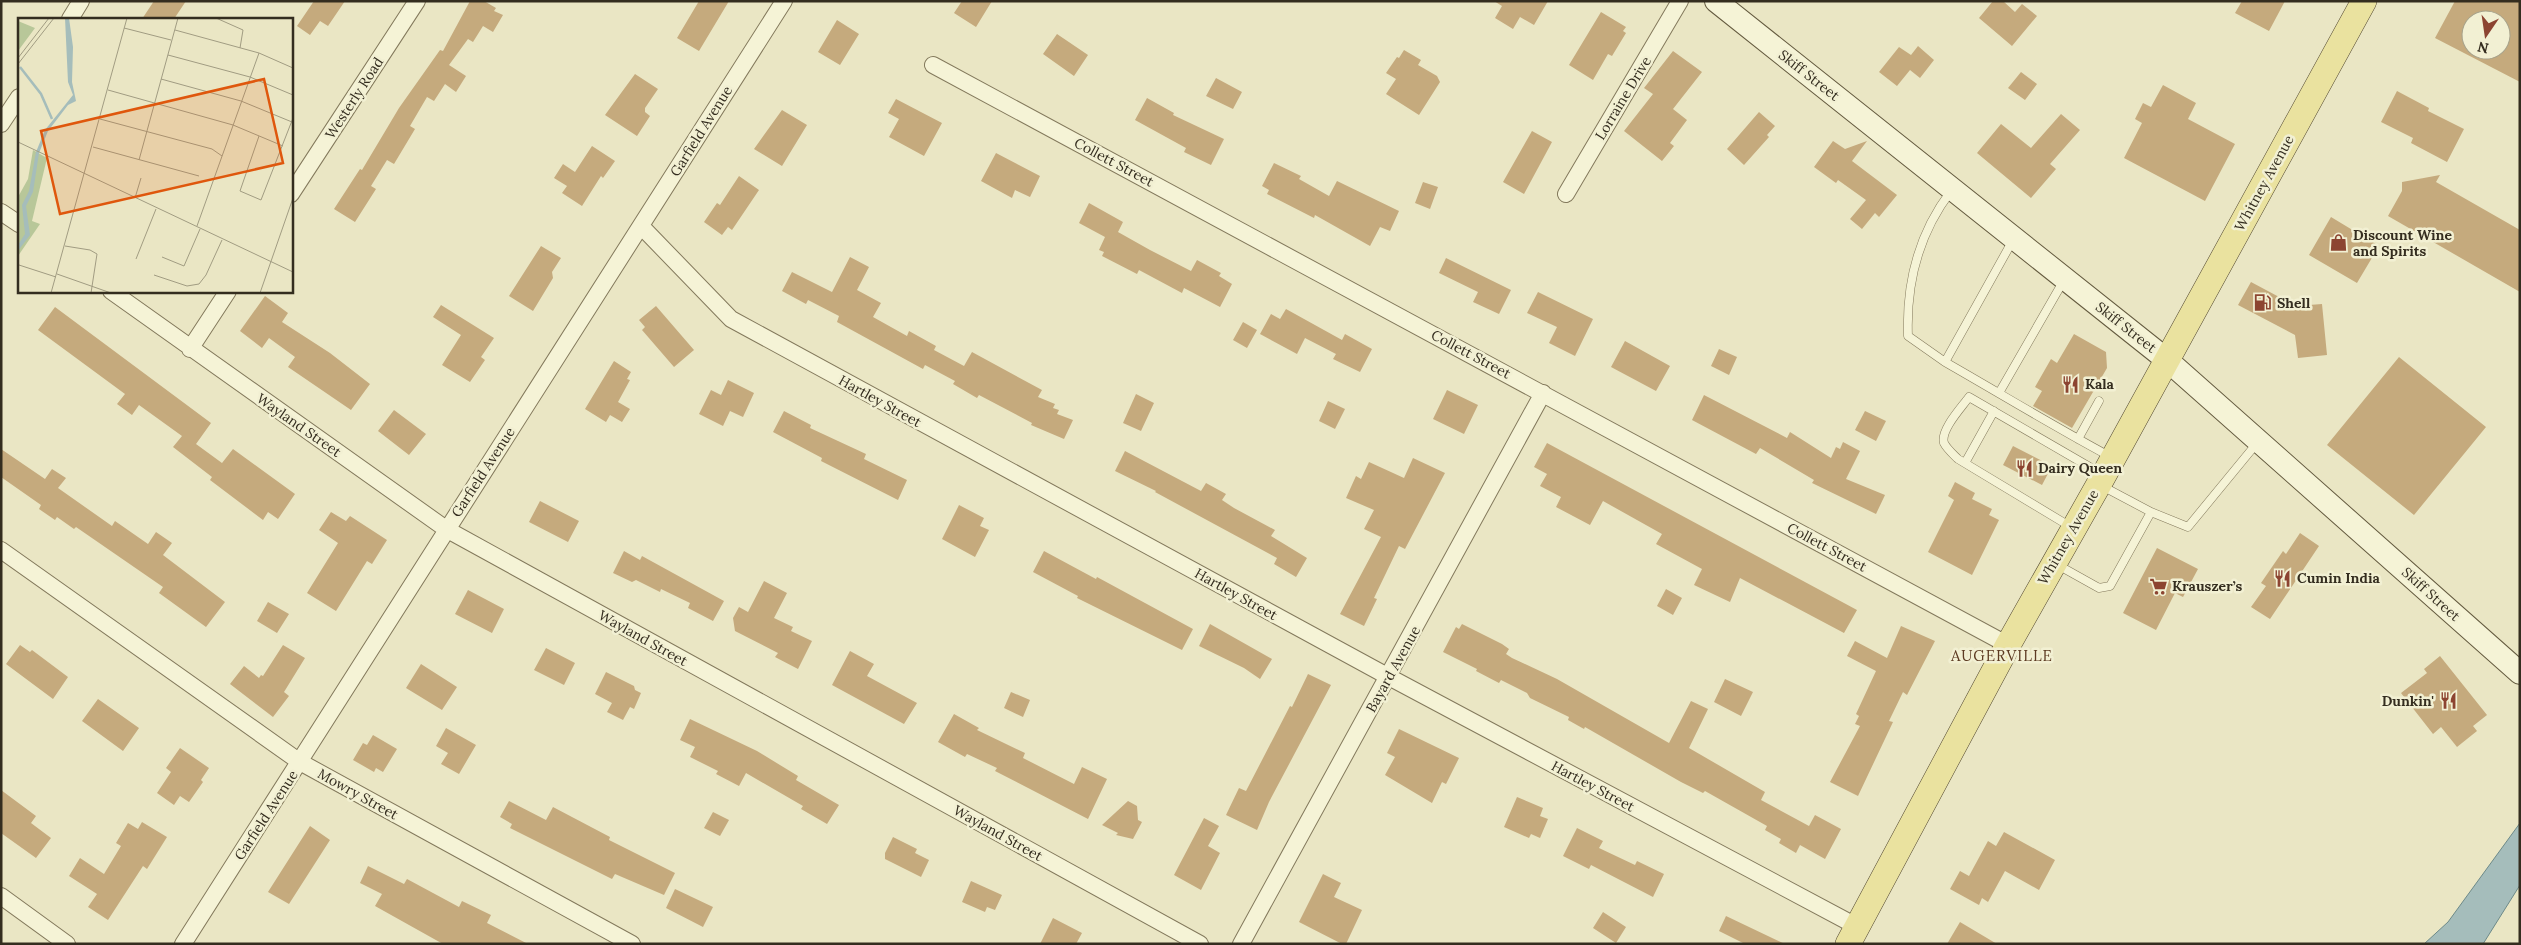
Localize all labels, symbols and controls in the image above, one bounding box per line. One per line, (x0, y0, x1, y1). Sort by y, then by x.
north arrow (2461, 10, 2511, 60)
inset map (18, 18, 292, 292)
text: N (2476, 38, 2490, 58)
street label: Skiff Street (1775, 46, 1844, 105)
street label: Lorraine Drive (1591, 53, 1655, 143)
street label: Westerly Road (321, 54, 387, 142)
street label: Garfield Avenue (666, 82, 736, 180)
street label: Whitney Avenue (2230, 132, 2298, 234)
street label: Collett Street (1071, 134, 1157, 191)
place label: Discount Wine and Spirits (2353, 226, 2452, 260)
shop icon: Discount Wine and Spirits (2329, 233, 2349, 253)
fuel station icon: Shell (2253, 293, 2273, 313)
place label: Shell (2277, 294, 2311, 312)
street label: Skiff Street (2092, 298, 2161, 357)
street label: Collett Street (1428, 326, 1514, 383)
street label: Hartley Street (836, 371, 925, 431)
restaurant icon: Kala (2061, 374, 2081, 394)
place label: Kala (2085, 375, 2115, 393)
street label: Wayland Street (253, 389, 345, 461)
street label: Garfield Avenue (447, 423, 519, 520)
restaurant icon: Dairy Queen (2014, 458, 2034, 478)
place label: Dairy Queen (2038, 459, 2122, 477)
street label: Whitney Avenue (2034, 486, 2103, 588)
street label: Collett Street (1784, 519, 1870, 576)
street label: Skiff Street (2398, 563, 2464, 625)
street label: Hartley Street (1192, 564, 1281, 624)
restaurant icon: Cumin India (2273, 568, 2293, 588)
place label: Cumin India (2297, 569, 2380, 587)
supermarket icon: Krauszer’s (2148, 576, 2168, 596)
place label: Krauszer’s (2172, 577, 2243, 595)
street label: Wayland Street (595, 606, 691, 670)
street label: Bayard Avenue (1362, 622, 1424, 715)
district label: AUGERVILLE (1950, 646, 2053, 665)
restaurant icon: Dunkin' (2438, 691, 2458, 711)
place label: Dunkin' (2382, 692, 2434, 710)
street label: Hartley Street (1548, 757, 1638, 816)
street label: Mowry Street (315, 765, 402, 824)
street label: Garfield Avenue (230, 766, 302, 863)
street label: Wayland Street (950, 801, 1046, 865)

